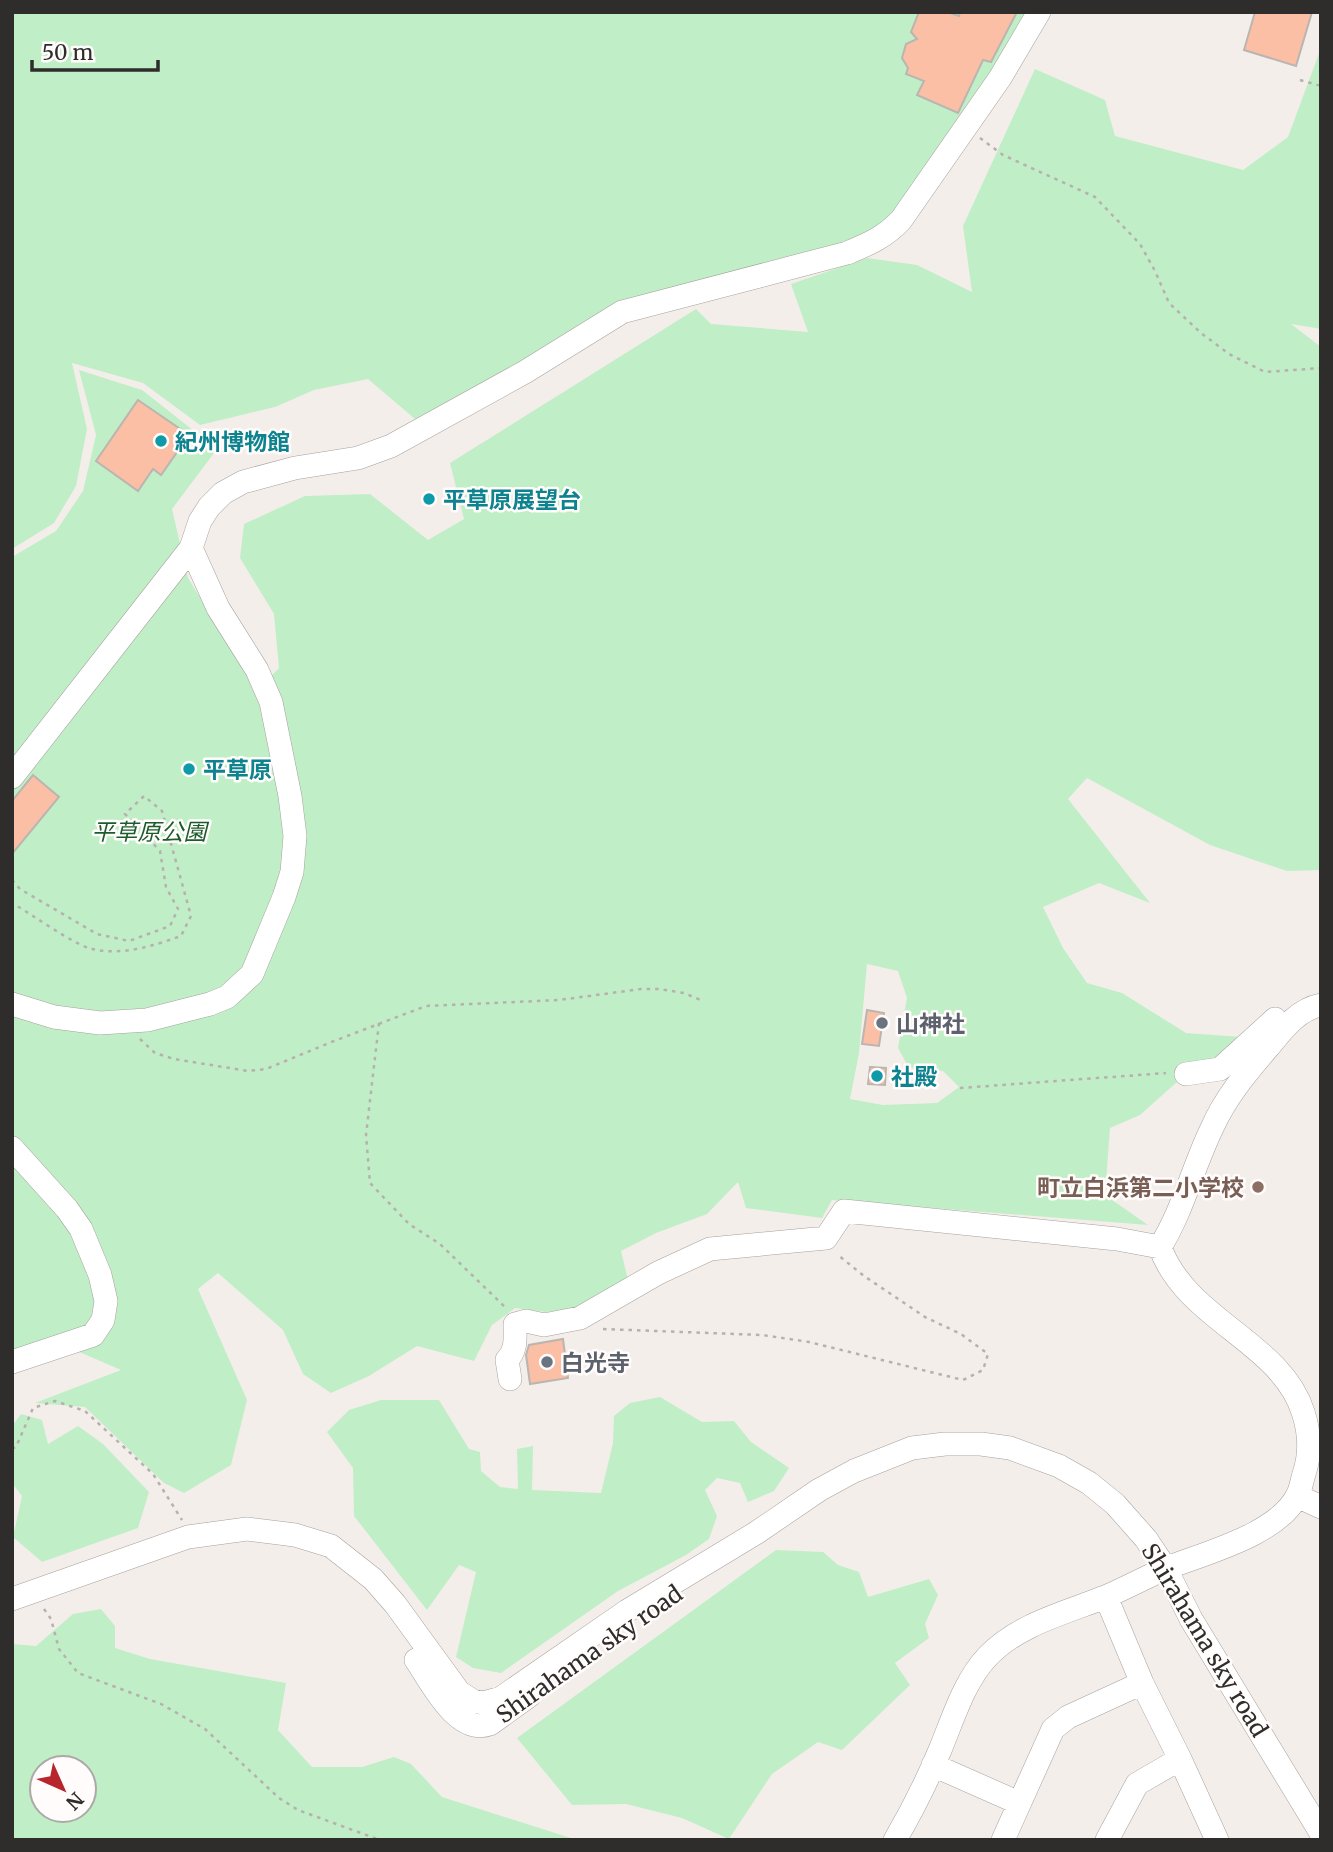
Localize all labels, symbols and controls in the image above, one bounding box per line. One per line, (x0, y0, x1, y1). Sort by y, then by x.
scale bar (32, 28, 158, 72)
text: 50 m (42, 39, 93, 66)
place label: 紀州博物館 (175, 427, 290, 456)
marker: 紀州博物館 (153, 433, 169, 449)
place label: 平草原展望台 (443, 485, 581, 514)
marker: 平草原展望台 (421, 491, 437, 507)
place label: 平草原 (203, 755, 272, 784)
marker: 平草原 (181, 761, 197, 777)
park label: 平草原公園 (92, 817, 210, 846)
place label: 山神社 (896, 1009, 965, 1038)
marker: 山神社 (874, 1015, 890, 1031)
place label: 社殿 (891, 1062, 937, 1091)
marker: 社殿 (869, 1068, 885, 1084)
place label: 町立白浜第二小学校 (1037, 1173, 1244, 1202)
marker: 町立白浜第二小学校 (1250, 1179, 1266, 1195)
place label: 白光寺 (561, 1348, 630, 1377)
marker: 白光寺 (539, 1354, 555, 1370)
street label: Shirahama sky road (1136, 1538, 1274, 1742)
street label: Shirahama sky road (490, 1579, 688, 1729)
north arrow (28, 1754, 98, 1824)
text: N (61, 1787, 89, 1815)

